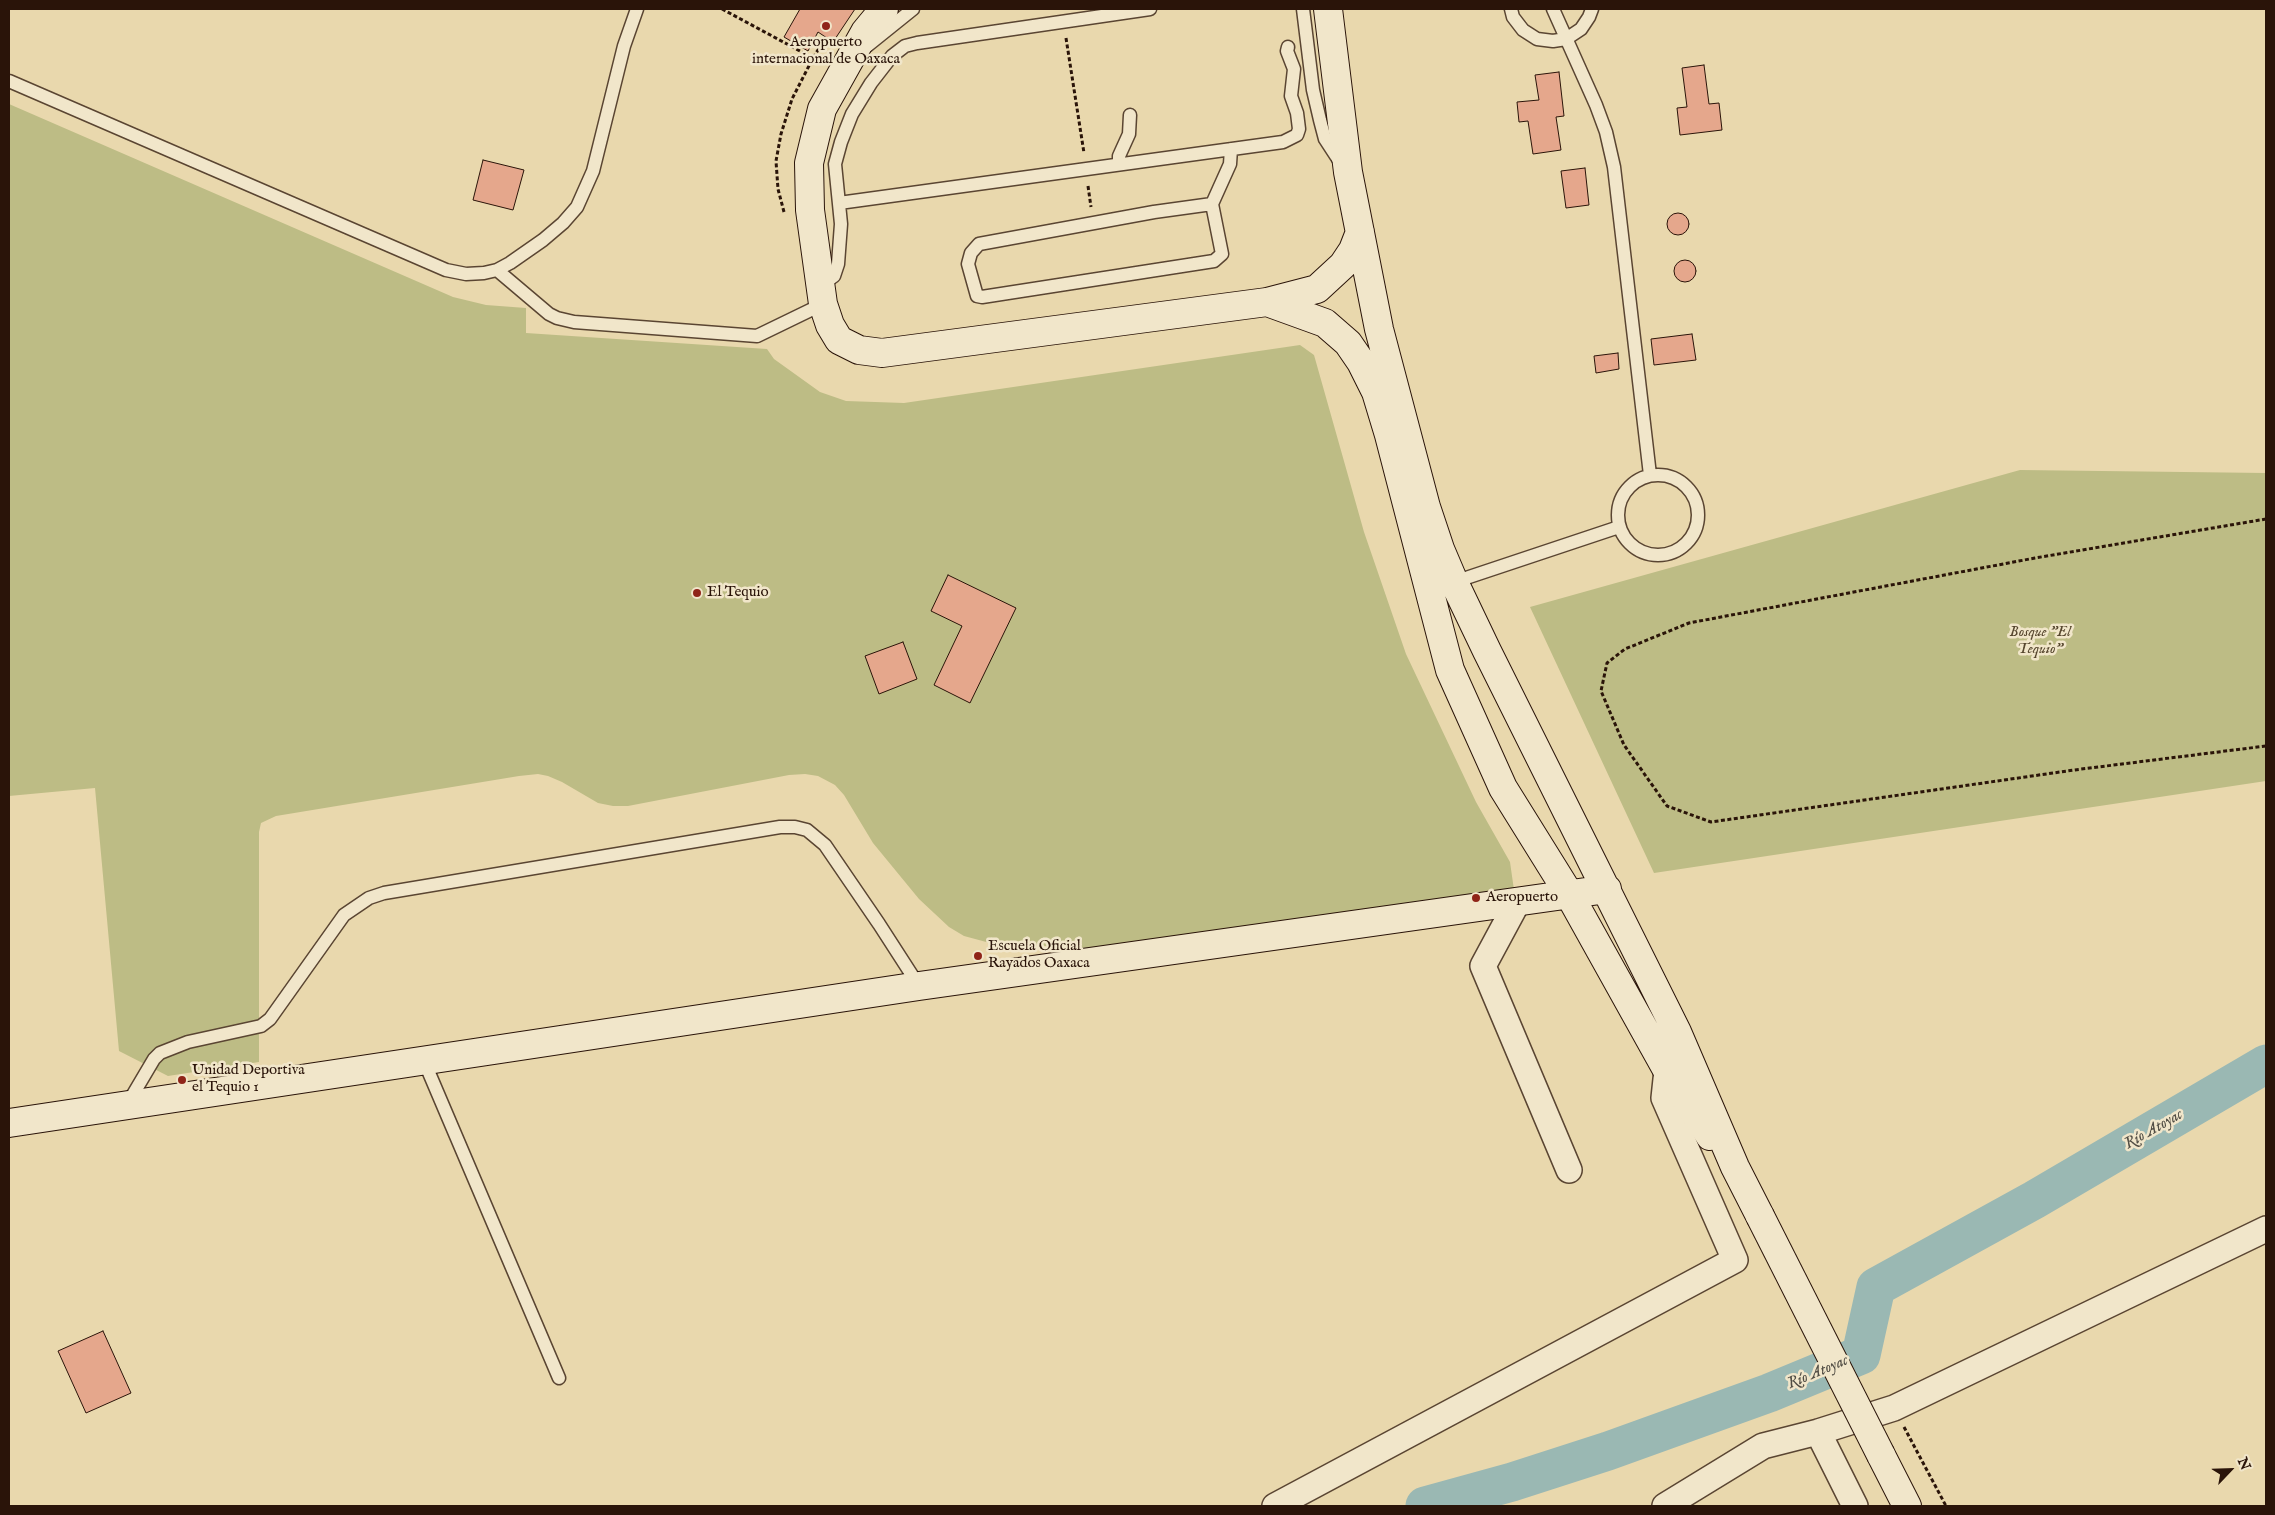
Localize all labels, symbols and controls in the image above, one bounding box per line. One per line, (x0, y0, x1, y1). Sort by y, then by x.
marker: Aeropuerto internacional de Oaxaca (820, 20, 832, 32)
place label: Aeropuerto internacional de Oaxaca (752, 34, 900, 69)
place label: El Tequio (707, 584, 769, 602)
marker: El Tequio (691, 587, 703, 599)
park label: Bosque "El Tequio" (2009, 624, 2071, 659)
place label: Aeropuerto (1486, 889, 1558, 907)
marker: Aeropuerto (1470, 892, 1482, 904)
place label: Escuela Oficial Rayados Oaxaca (988, 938, 1090, 973)
marker: Escuela Oficial Rayados Oaxaca (972, 950, 984, 962)
place label: Unidad Deportiva el Tequio 1 (192, 1062, 305, 1097)
marker: Unidad Deportiva el Tequio 1 (176, 1074, 188, 1086)
water label: Río Atoyac (2121, 1106, 2187, 1154)
water label: Río Atoyac (1785, 1352, 1851, 1394)
north arrow (2205, 1445, 2255, 1495)
text: N (2233, 1455, 2254, 1473)

